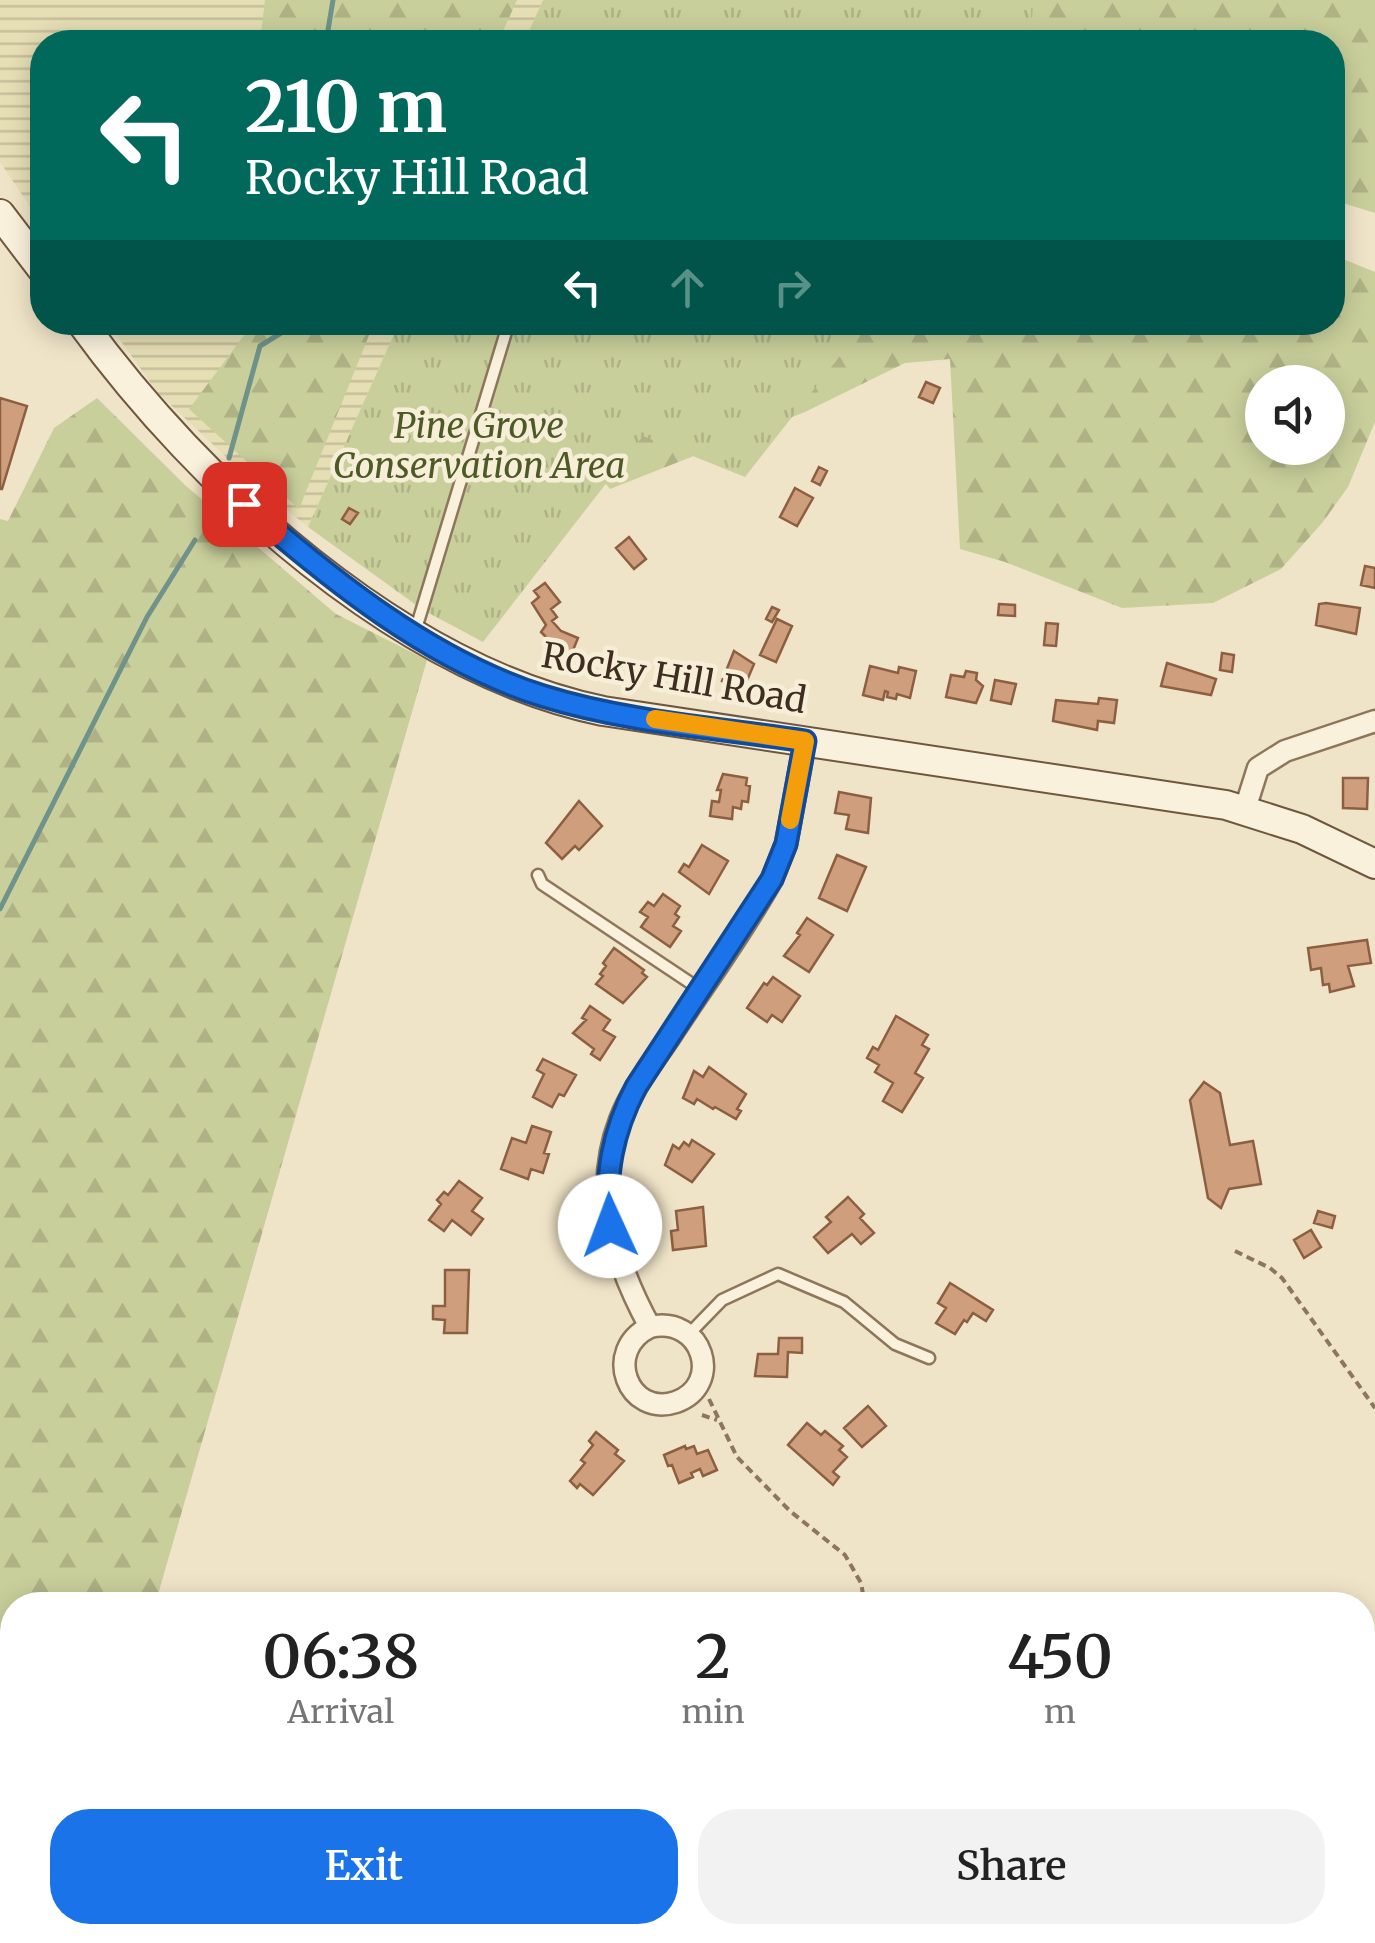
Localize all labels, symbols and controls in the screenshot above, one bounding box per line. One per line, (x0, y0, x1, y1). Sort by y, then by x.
text: 210 m (245, 63, 447, 151)
icon: left (80, 70, 210, 200)
text: Rocky Hill Road (245, 150, 589, 206)
icon: left (555, 260, 610, 315)
icon: ahead (660, 260, 715, 315)
icon: right (765, 260, 820, 315)
map controls (1245, 365, 1345, 465)
button: sound (1245, 365, 1345, 465)
park label: Pine Grove Conservation Area (333, 404, 625, 488)
pin (202, 462, 287, 547)
icon: arrive (217, 477, 272, 532)
street label: Rocky Hill Road (538, 633, 810, 723)
position arrow (558, 1174, 662, 1278)
text: 06:38 (262, 1619, 419, 1694)
text: 2 (695, 1619, 731, 1694)
text: 450 (1007, 1619, 1113, 1694)
text: Arrival (287, 1692, 394, 1732)
text: min (681, 1692, 745, 1732)
text: m (1044, 1692, 1076, 1732)
button: Exit (50, 1809, 678, 1924)
button: Share (698, 1809, 1325, 1924)

